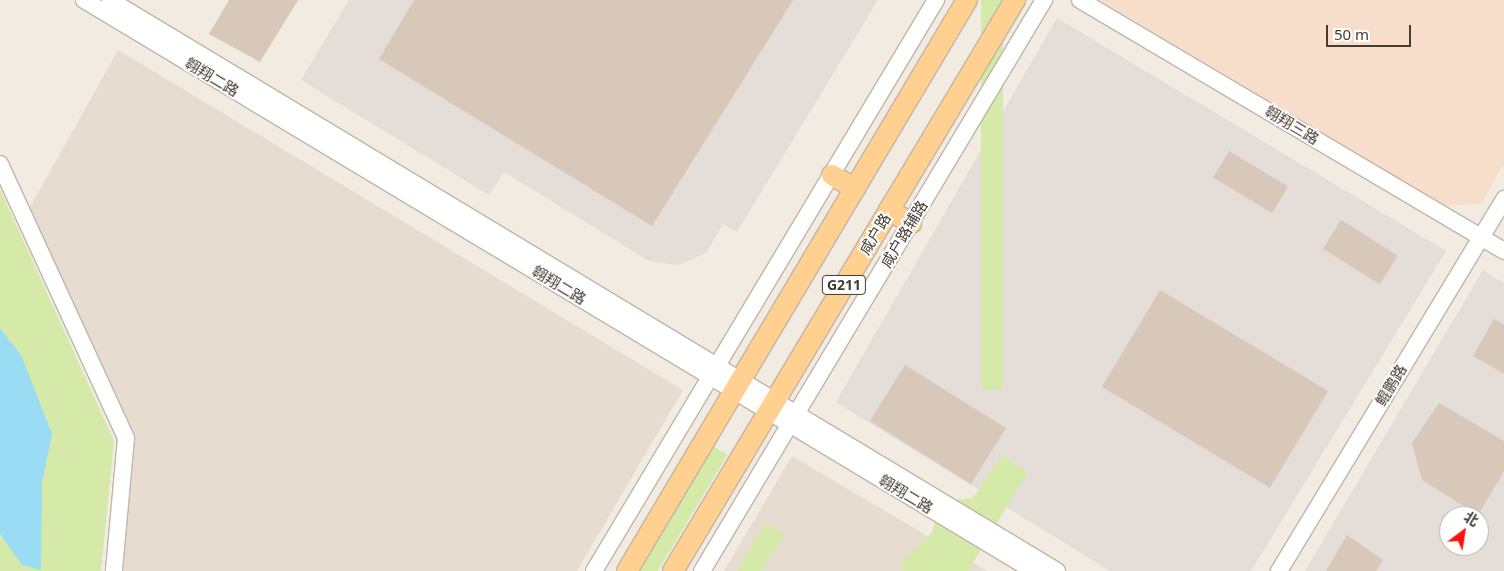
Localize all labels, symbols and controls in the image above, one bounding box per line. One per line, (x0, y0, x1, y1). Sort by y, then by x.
scale bar (1329, 15, 1414, 47)
text: 50 m (1334, 24, 1369, 44)
street label: 翱翔二路 (182, 54, 242, 100)
street label: 翱翔三路 (1262, 102, 1322, 148)
street label: 咸户路辅路 (877, 197, 931, 271)
street label: 咸户路 (856, 210, 894, 258)
street label: 翱翔二路 (529, 262, 589, 308)
road number: G211 (822, 274, 866, 296)
street label: 鲲鹏路 (1372, 361, 1410, 409)
street label: 翱翔二路 (876, 471, 936, 517)
north arrow (1439, 506, 1489, 556)
text: 北 (1461, 507, 1482, 530)

